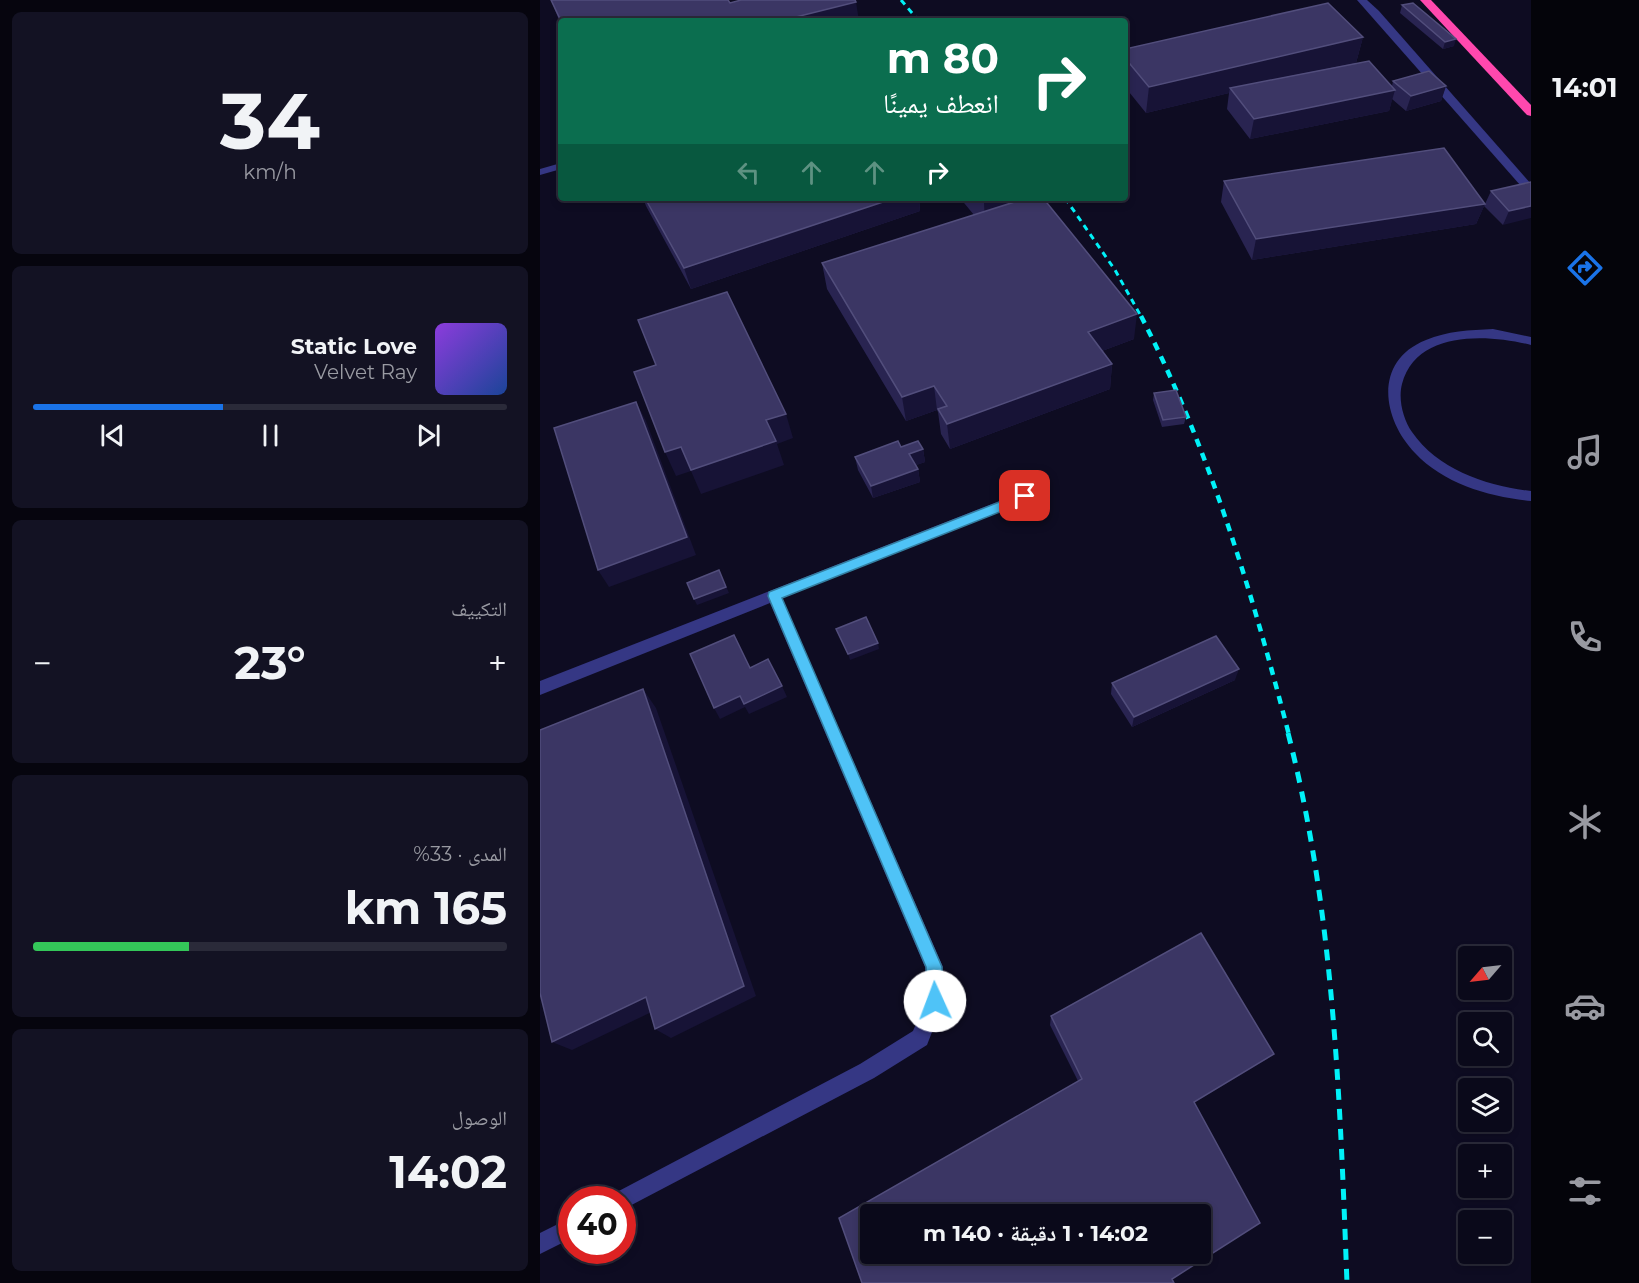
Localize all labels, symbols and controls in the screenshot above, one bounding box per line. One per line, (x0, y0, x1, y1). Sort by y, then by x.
text: 80 m (887, 32, 999, 84)
icon: right (1020, 42, 1098, 120)
text: 14:01 (1552, 71, 1618, 104)
text: 34 (220, 73, 320, 169)
text: انعطف يمينًا (883, 87, 999, 120)
icon: left (732, 156, 765, 189)
icon: ahead (795, 156, 828, 189)
icon: ahead (858, 156, 891, 189)
icon: right (921, 156, 954, 189)
text: km/h (243, 160, 297, 184)
icon: directions (1564, 247, 1606, 289)
text: Static Love (291, 333, 417, 360)
text: Velvet Ray (314, 360, 417, 384)
icon: previous (96, 419, 129, 452)
icon: pause (254, 419, 287, 452)
icon: next (412, 419, 445, 452)
icon: music (1564, 431, 1606, 473)
pin (999, 470, 1050, 521)
icon: arrive (1008, 479, 1041, 512)
text: التكييف (451, 597, 507, 621)
icon: phone (1564, 616, 1606, 658)
text: 23° (234, 635, 306, 690)
text: − (33, 643, 52, 683)
text: + (488, 643, 507, 683)
icon: climate (1564, 801, 1606, 843)
text: المدى · 33% (413, 842, 507, 866)
text: 165 km (345, 880, 507, 935)
north arrow (1458, 946, 1512, 1000)
map controls (1458, 946, 1512, 1264)
position arrow (903, 969, 967, 1033)
icon: car (1564, 985, 1606, 1027)
button: search (1458, 1012, 1512, 1066)
button: layers (1458, 1078, 1512, 1132)
text: الوصول (452, 1106, 507, 1130)
text: 14:02 (389, 1144, 507, 1199)
button: + (1458, 1144, 1512, 1198)
icon: filters (1564, 1170, 1606, 1212)
speed limit sign: 40 (558, 1186, 636, 1264)
button: − (1458, 1210, 1512, 1264)
text: 14:02 · 1 دقيقة · 140 m (923, 1220, 1148, 1247)

